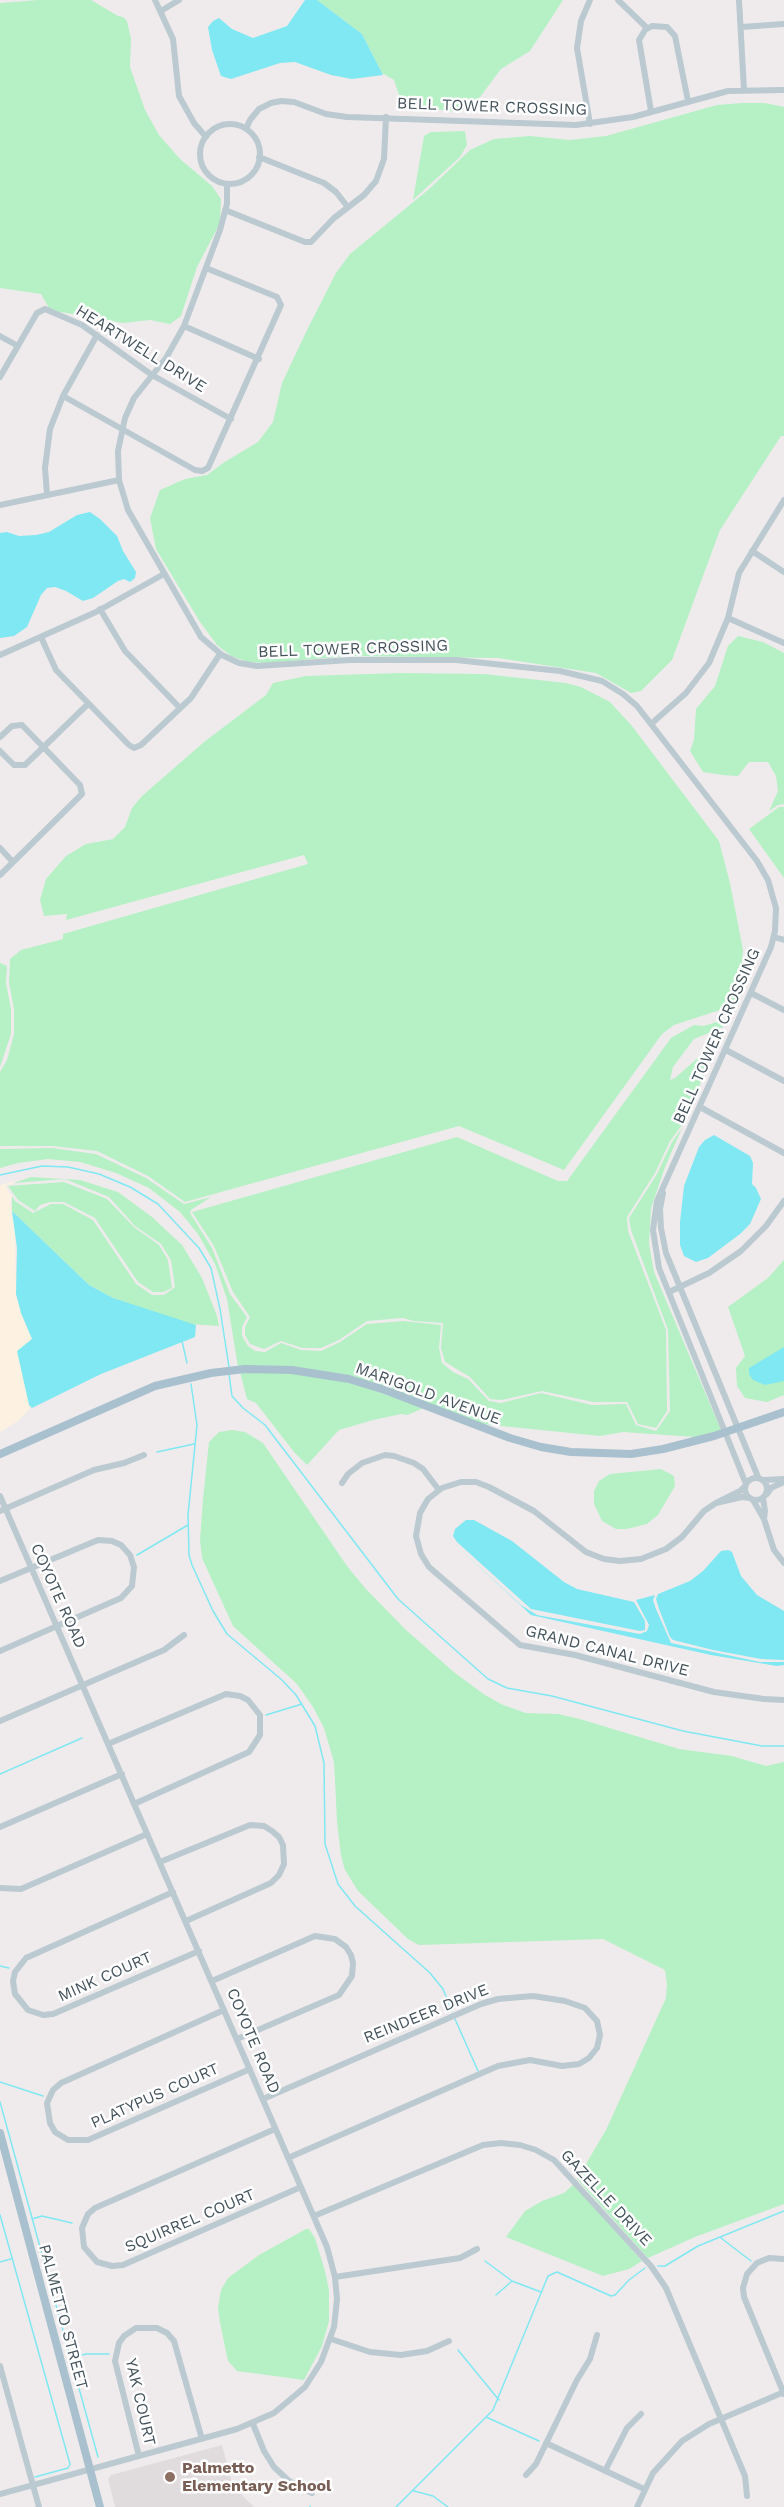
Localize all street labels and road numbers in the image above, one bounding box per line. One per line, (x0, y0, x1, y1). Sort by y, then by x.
street label: BELL TOWER CROSSING (397, 94, 587, 120)
street label: HEARTWELL DRIVE (72, 301, 210, 397)
street label: BELL TOWER CROSSING (258, 636, 448, 662)
street label: BELL TOWER CROSSING (670, 945, 764, 1127)
street label: MARIGOLD AVENUE (353, 1359, 503, 1429)
street label: COYOTE ROAD (26, 1541, 90, 1651)
street label: GRAND CANAL DRIVE (523, 1621, 691, 1681)
street label: MINK COURT (55, 1948, 155, 2006)
street label: REINDEER DRIVE (361, 1980, 491, 2048)
street label: COYOTE ROAD (222, 1985, 284, 2097)
street label: PLATYPUS COURT (88, 2059, 222, 2133)
street label: GAZELLE DRIVE (556, 2146, 656, 2250)
street label: SQUIRREL COURT (122, 2185, 258, 2257)
street label: PALMETTO STREET (34, 2242, 92, 2392)
street label: YAK COURT (121, 2357, 159, 2447)

